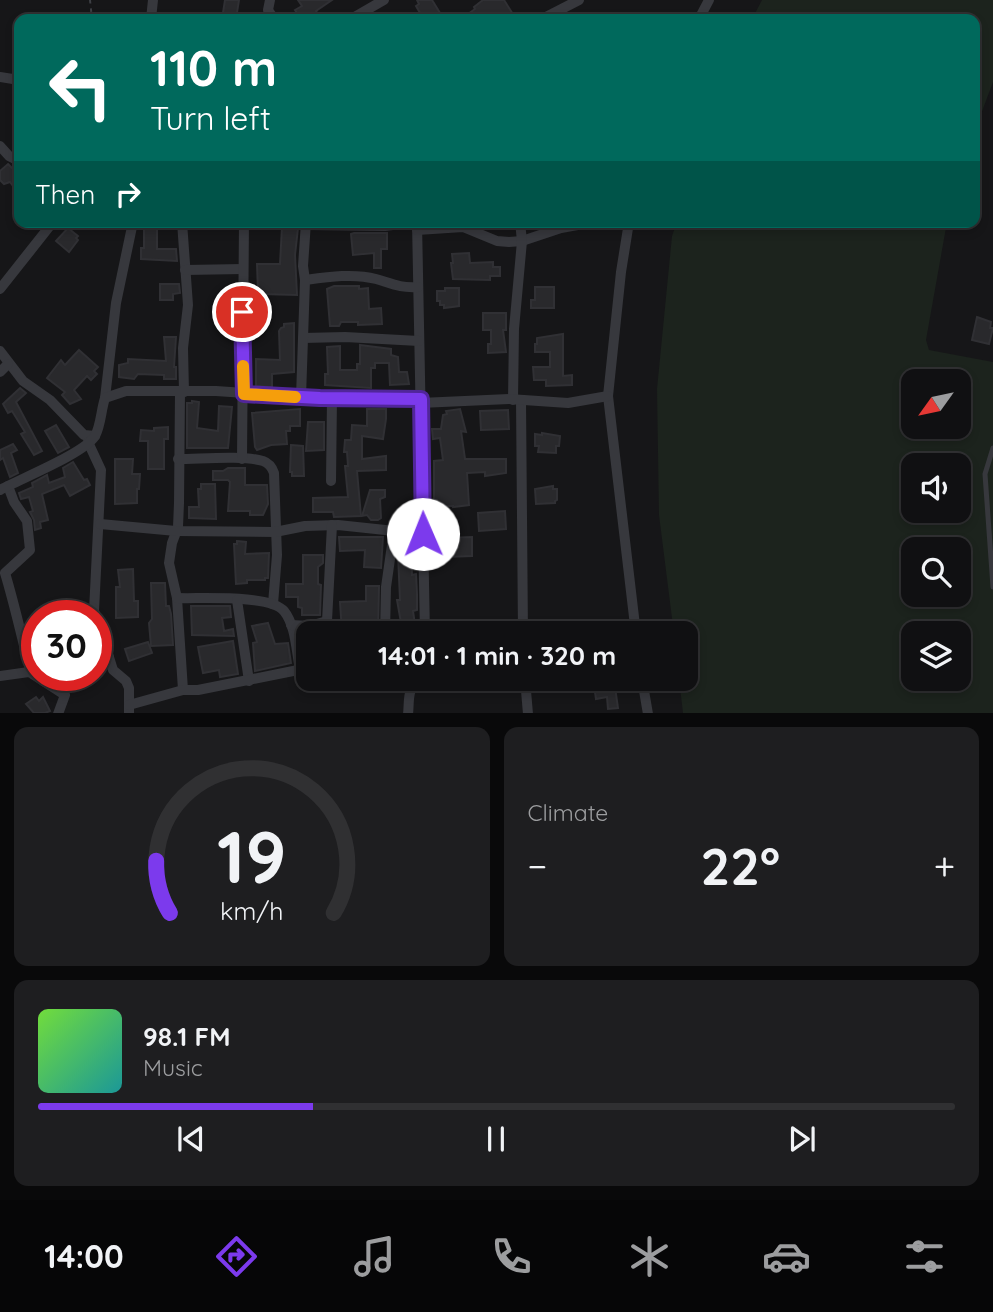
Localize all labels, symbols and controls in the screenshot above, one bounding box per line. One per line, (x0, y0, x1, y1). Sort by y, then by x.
text: 110 m (150, 37, 277, 98)
icon: left (35, 42, 126, 133)
text: Turn left (150, 98, 271, 138)
icon: right (109, 175, 147, 213)
text: Then (35, 178, 95, 211)
pin (212, 282, 272, 342)
icon: arrive (223, 293, 261, 331)
north arrow (901, 369, 971, 439)
map controls (901, 369, 971, 691)
button: sound (901, 453, 971, 523)
position arrow (386, 497, 460, 571)
button: search (901, 537, 971, 607)
speed limit sign: 30 (21, 600, 112, 691)
button: layers (901, 621, 971, 691)
text: 14:01 · 1 min · 320 m (378, 639, 616, 672)
text: Climate (528, 798, 608, 827)
text: 19 (217, 810, 287, 901)
text: 22° (701, 833, 780, 898)
text: − (528, 842, 547, 890)
text: + (934, 842, 955, 890)
text: km/h (220, 894, 283, 925)
text: 98.1 FM (143, 1020, 231, 1053)
text: Music (143, 1053, 203, 1082)
icon: previous (172, 1120, 210, 1158)
icon: pause (477, 1120, 515, 1158)
icon: next (783, 1120, 821, 1158)
icon: directions (212, 1232, 261, 1281)
icon: music (350, 1232, 399, 1281)
icon: phone (487, 1232, 536, 1281)
icon: climate (625, 1232, 674, 1281)
icon: car (762, 1232, 811, 1281)
icon: filters (900, 1232, 949, 1281)
text: 14:00 (44, 1236, 124, 1276)

